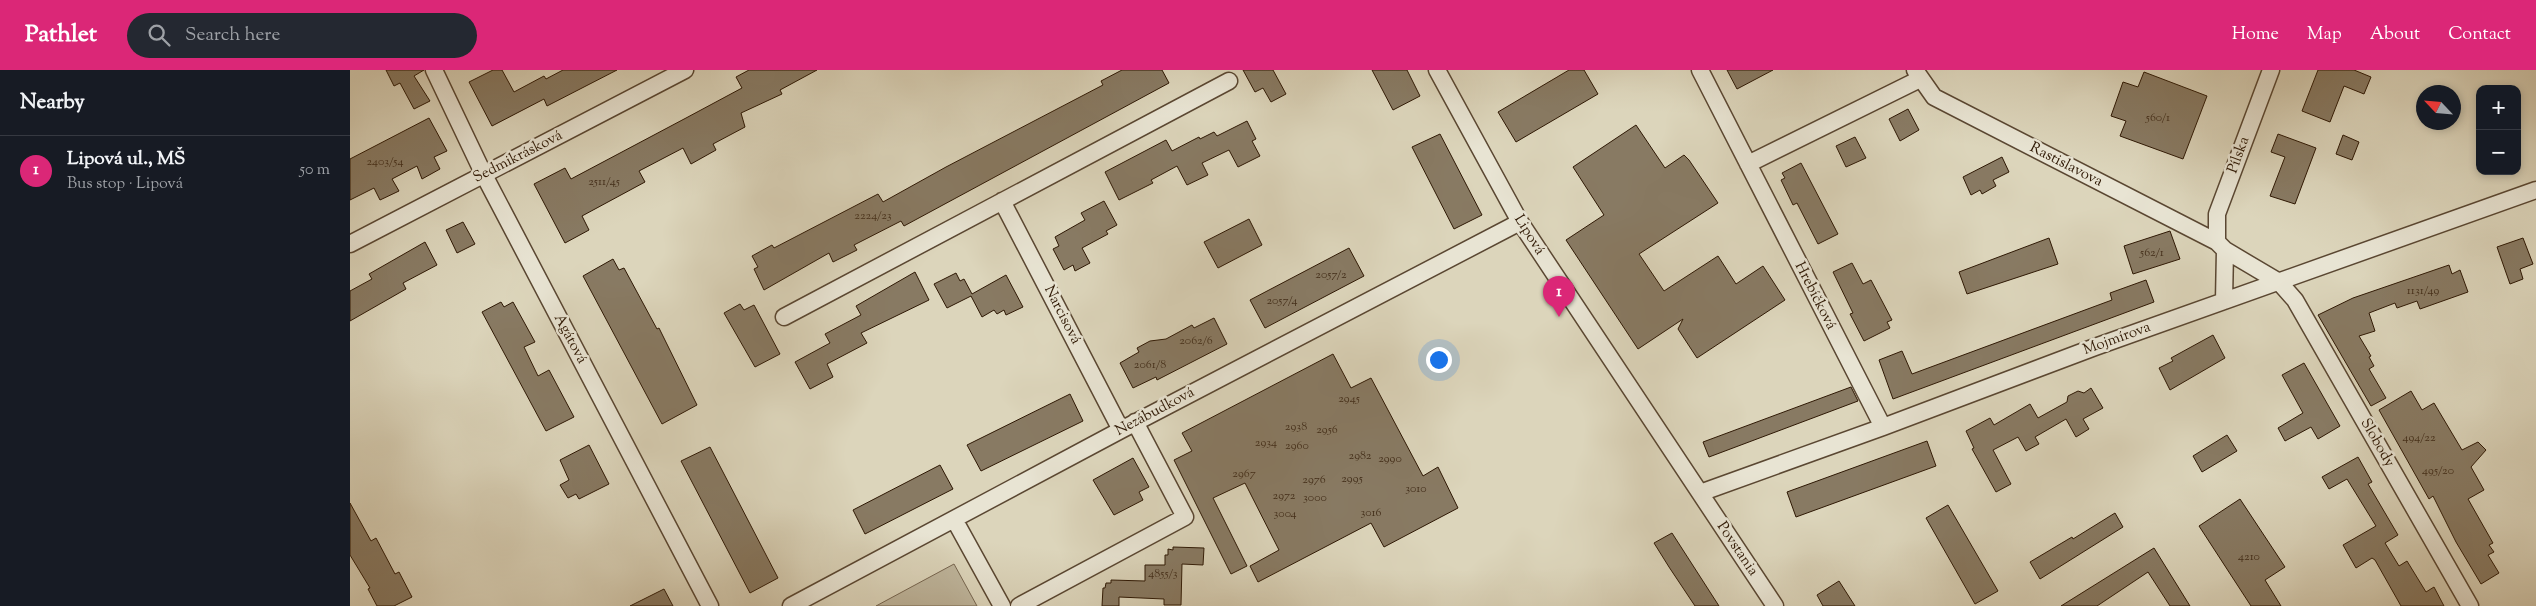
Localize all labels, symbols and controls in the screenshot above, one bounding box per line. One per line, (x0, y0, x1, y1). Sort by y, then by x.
search box (127, 13, 477, 58)
text: Pathlet (25, 18, 97, 52)
icon: search (145, 21, 173, 49)
text: Search here (185, 22, 280, 49)
text: Home (2232, 22, 2279, 48)
text: Map (2307, 22, 2342, 48)
text: About (2370, 22, 2420, 48)
text: Contact (2448, 22, 2511, 48)
north arrow (2416, 85, 2461, 130)
map controls (2476, 85, 2521, 175)
button: + (2476, 85, 2521, 130)
text: Nearby (20, 88, 85, 118)
house number: 560/1 (2145, 109, 2170, 127)
street label: Sedmikrásková (470, 125, 566, 189)
button: − (2476, 130, 2521, 175)
street label: Pílska (2223, 134, 2255, 176)
street label: Rastislavova (2026, 138, 2106, 192)
text: Lipová ul., MŠ (67, 146, 185, 173)
house number: 2403/54 (366, 153, 404, 171)
text: 1 (33, 159, 39, 182)
text: 50 m (299, 159, 330, 182)
text: Bus stop · Lipová (67, 173, 183, 196)
house number: 2511/45 (588, 173, 620, 191)
house number: 2224/23 (854, 207, 892, 225)
street label: Lipová (1508, 211, 1550, 259)
house number: 562/1 (2139, 244, 2164, 262)
street label: Hrebíčková (1789, 258, 1841, 334)
house number: 2057/2 (1315, 266, 1347, 284)
pin: 1 (1543, 276, 1575, 317)
street label: Narcisová (1038, 282, 1086, 348)
house number: 1131/49 (2407, 282, 2439, 300)
house number: 2057/4 (1266, 292, 1298, 310)
street label: Agátová (548, 310, 592, 368)
street label: Mojmírova (2080, 317, 2154, 361)
house number: 2062/6 (1179, 332, 1213, 350)
your location (1426, 347, 1452, 373)
house number: 2061/8 (1134, 356, 1166, 374)
street label: Nezábudková (1112, 382, 1198, 442)
house number: 2945 (1338, 390, 1360, 408)
street label: Slobody (2355, 415, 2400, 472)
house number: 2938 (1285, 418, 1307, 436)
house number: 2956 (1316, 421, 1338, 439)
house number: 494/22 (2402, 429, 2436, 447)
house number: 2934 (1255, 434, 1277, 452)
house number: 2960 (1285, 437, 1309, 455)
house number: 2982 (1349, 447, 1372, 465)
house number: 2990 (1378, 450, 1402, 468)
house number: 495/20 (2422, 462, 2454, 480)
house number: 2967 (1232, 465, 1256, 483)
house number: 2995 (1341, 470, 1363, 488)
house number: 2976 (1302, 471, 1326, 489)
house number: 3010 (1405, 480, 1427, 498)
house number: 2972 (1273, 487, 1296, 505)
house number: 3000 (1303, 489, 1327, 507)
house number: 3016 (1360, 504, 1382, 522)
house number: 3004 (1274, 505, 1296, 523)
street label: Povstania (1711, 518, 1763, 580)
house number: 4210 (2238, 548, 2260, 566)
house number: 4855/3 (1148, 565, 1178, 583)

